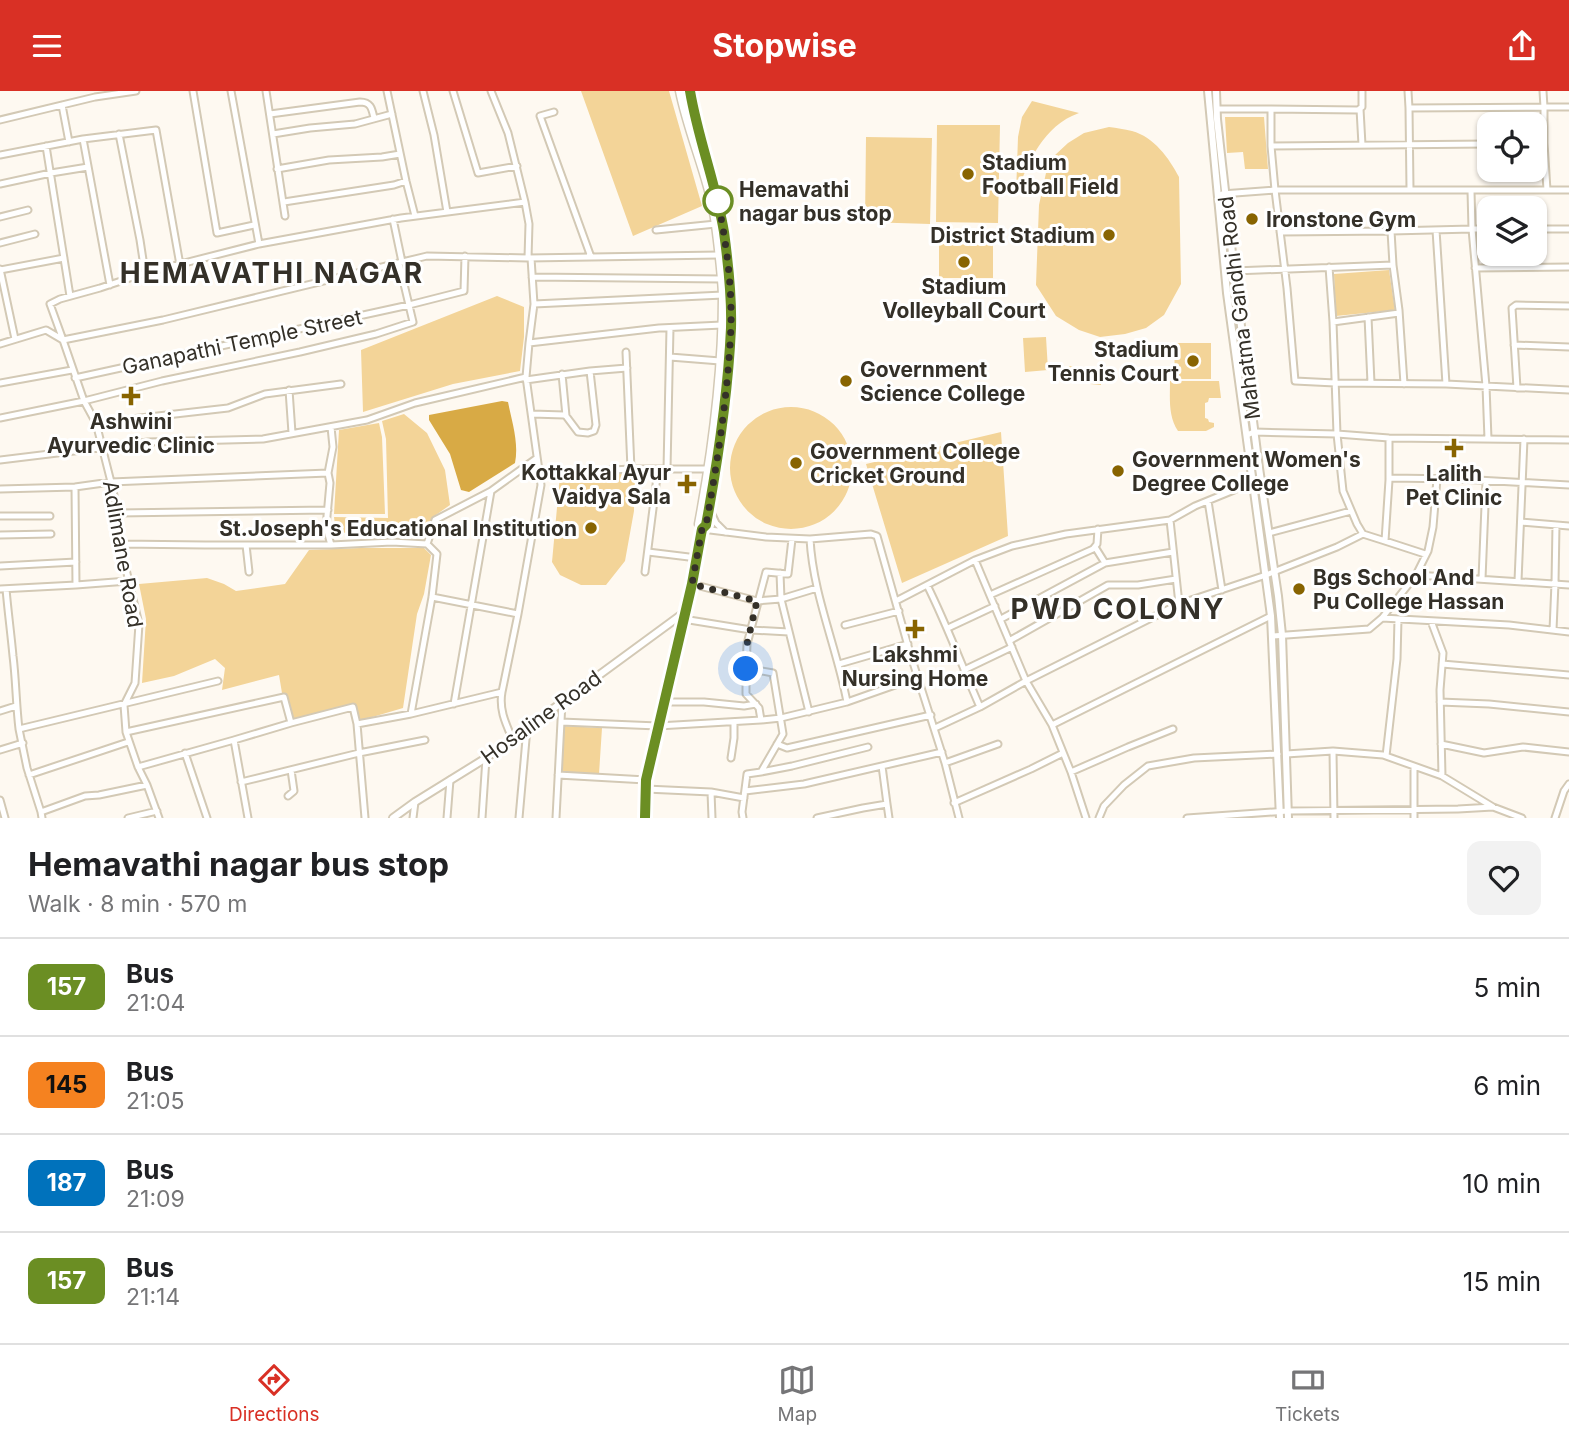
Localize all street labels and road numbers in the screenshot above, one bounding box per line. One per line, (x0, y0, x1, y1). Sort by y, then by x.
street label: Mahatma Gandhi Road (1213, 195, 1265, 421)
street label: Ganapathi Temple Street (120, 304, 364, 380)
street label: Adlimane Road (98, 478, 148, 630)
street label: Hosaline Road (476, 665, 606, 769)

